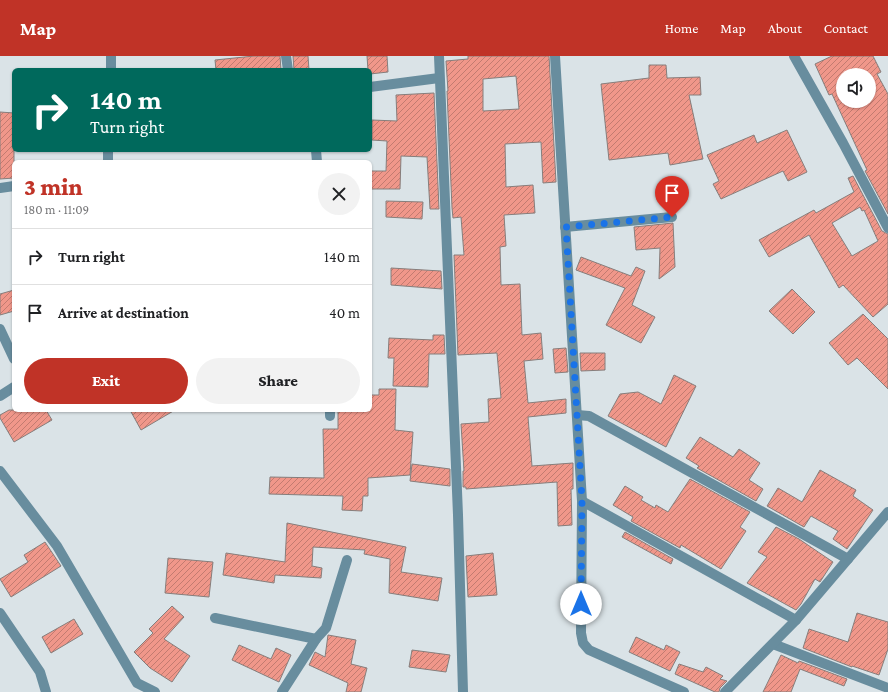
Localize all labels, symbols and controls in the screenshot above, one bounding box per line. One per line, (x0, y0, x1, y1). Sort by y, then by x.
text: Map (20, 18, 56, 39)
text: Home (665, 20, 698, 36)
text: Map (720, 20, 746, 36)
text: About (768, 20, 802, 36)
text: Contact (824, 20, 868, 36)
map controls (836, 68, 876, 108)
button: sound (836, 68, 876, 108)
icon: right (24, 84, 76, 136)
text: 140 m (90, 84, 162, 115)
text: Turn right (90, 117, 164, 137)
text: 3 min (24, 173, 83, 200)
button: close (318, 173, 360, 215)
pin (655, 176, 689, 217)
icon: arrive (661, 182, 683, 204)
text: 180 m · 11:09 (24, 202, 89, 217)
icon: right (24, 246, 46, 268)
text: Turn right (58, 249, 125, 265)
text: 140 m (324, 249, 360, 265)
icon: arrive (24, 302, 46, 324)
text: Arrive at destination (58, 305, 189, 321)
text: 40 m (329, 305, 360, 321)
button: Exit (24, 358, 188, 404)
button: Share (196, 358, 360, 404)
position arrow (560, 583, 602, 625)

